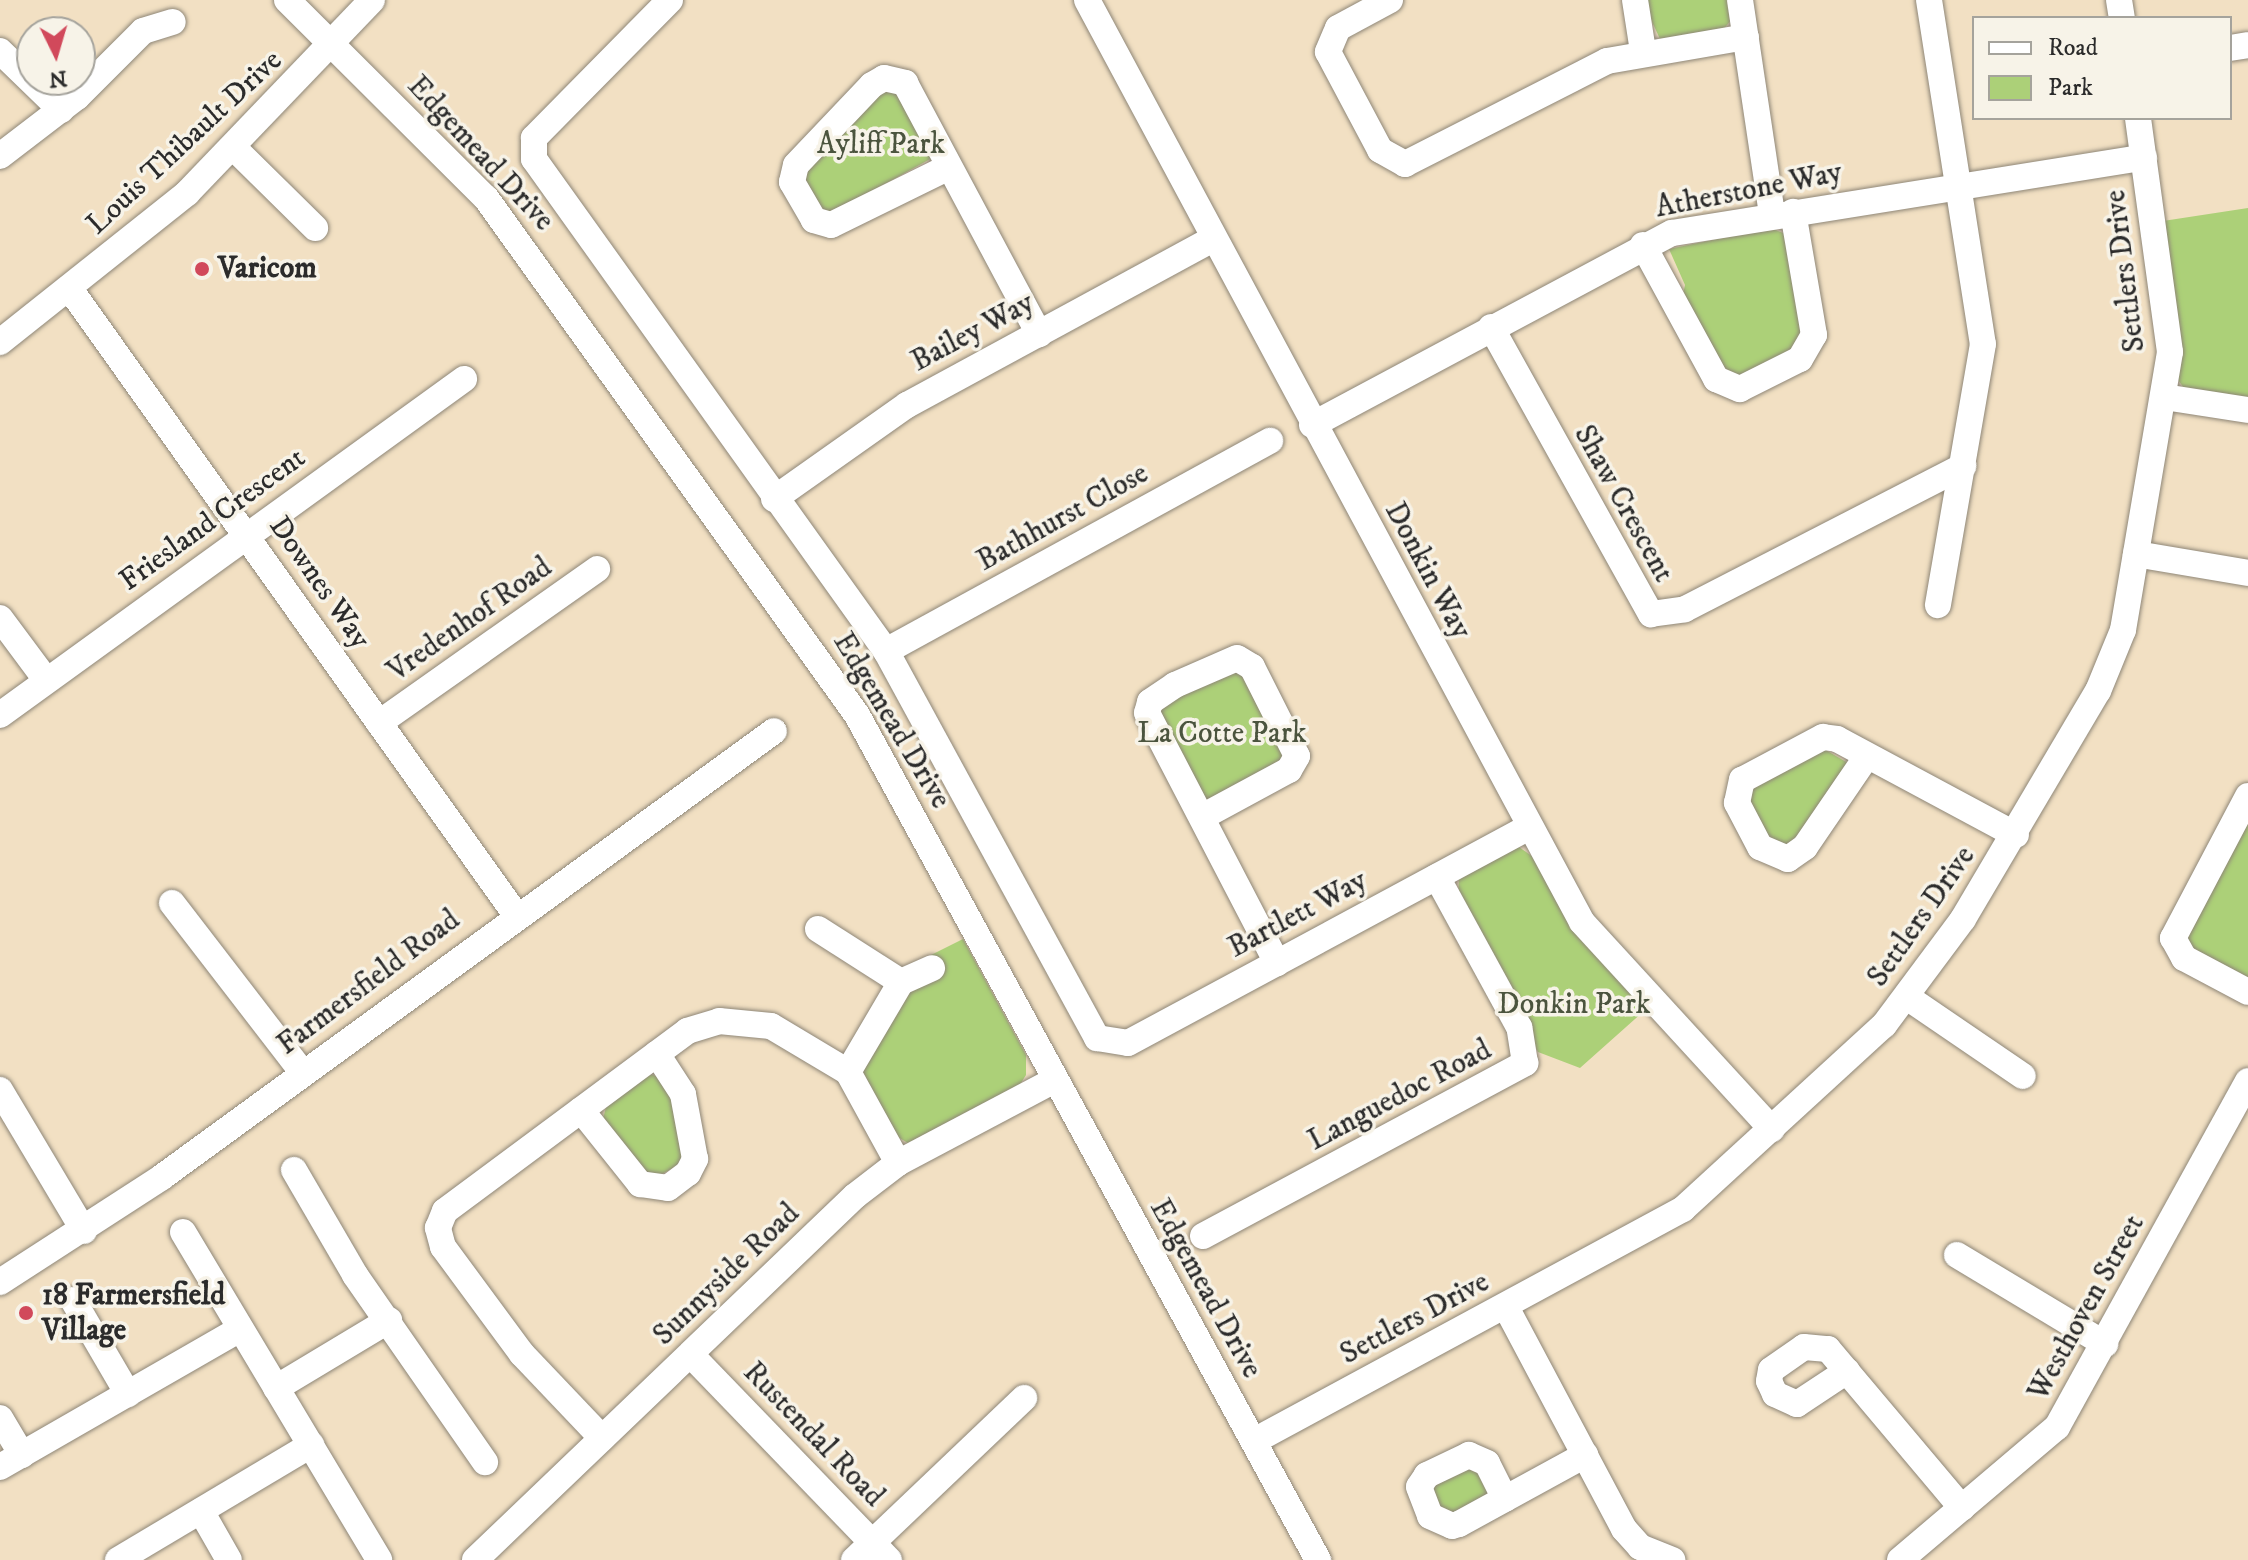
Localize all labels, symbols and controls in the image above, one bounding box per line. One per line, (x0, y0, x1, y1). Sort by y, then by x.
north arrow (16, 16, 96, 96)
legend (1972, 16, 2232, 120)
text: Road (2048, 33, 2098, 63)
street label: Louis Thibault Drive (80, 43, 290, 243)
text: N (48, 64, 68, 93)
street label: Edgemead Drive (399, 69, 561, 239)
text: Park (2048, 73, 2093, 103)
park label: Ayliff Park (817, 127, 945, 163)
street label: Atherstone Way (1653, 155, 1845, 227)
street label: Settlers Drive (2098, 188, 2154, 354)
place label: Varicom (218, 251, 317, 287)
marker: Varicom (193, 260, 211, 278)
street label: Bailey Way (905, 286, 1041, 380)
street label: Shaw Crescent (1565, 419, 1681, 589)
street label: Friesland Crescent (113, 441, 313, 599)
street label: Bathhurst Close (971, 456, 1155, 580)
street label: Donkin Way (1376, 496, 1478, 646)
street label: Downes Way (260, 510, 378, 656)
street label: Vredenhof Road (381, 550, 559, 690)
street label: Edgemead Drive (824, 626, 958, 816)
park label: La Cotte Park (1137, 716, 1307, 752)
street label: Settlers Drive (1860, 840, 1984, 994)
street label: Bartlett Way (1222, 863, 1374, 967)
street label: Farmersfield Road (271, 903, 467, 1063)
park label: Donkin Park (1497, 987, 1651, 1023)
street label: Languedoc Road (1302, 1033, 1498, 1159)
street label: Edgemead Drive (1141, 1193, 1269, 1385)
street label: Sunnyside Road (646, 1196, 808, 1354)
street label: Westhoven Street (2021, 1209, 2153, 1407)
street label: Settlers Drive (1335, 1265, 1495, 1373)
place label: 18 Farmersfield Village (42, 1278, 225, 1348)
marker: 18 Farmersfield Village (17, 1304, 35, 1322)
street label: Rustendal Road (735, 1355, 891, 1515)

